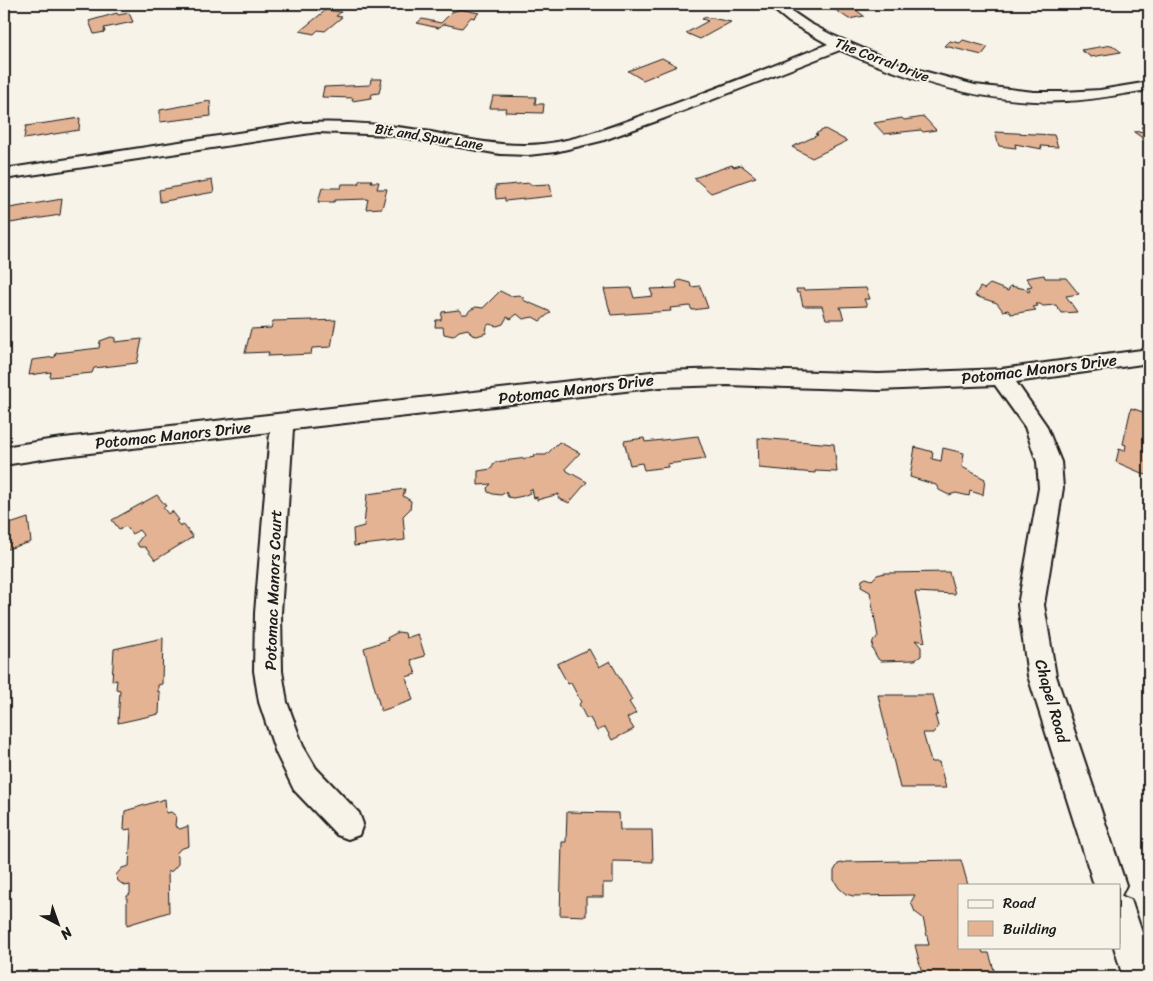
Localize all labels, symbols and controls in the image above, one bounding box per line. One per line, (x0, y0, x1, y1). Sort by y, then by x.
street label: The Corral Drive (831, 30, 933, 90)
street label: Bit and Spur Lane (373, 116, 485, 158)
street label: Potomac Manors Drive (959, 345, 1119, 393)
street label: Potomac Manors Drive (496, 365, 656, 413)
street label: Potomac Manors Drive (94, 412, 252, 458)
street label: Potomac Manors Court (256, 509, 290, 671)
street label: Chapel Road (1026, 656, 1078, 748)
legend (958, 884, 1120, 948)
text: Road (1003, 890, 1036, 916)
north arrow (32, 898, 82, 948)
text: Building (1003, 916, 1057, 942)
text: N (54, 920, 79, 946)

